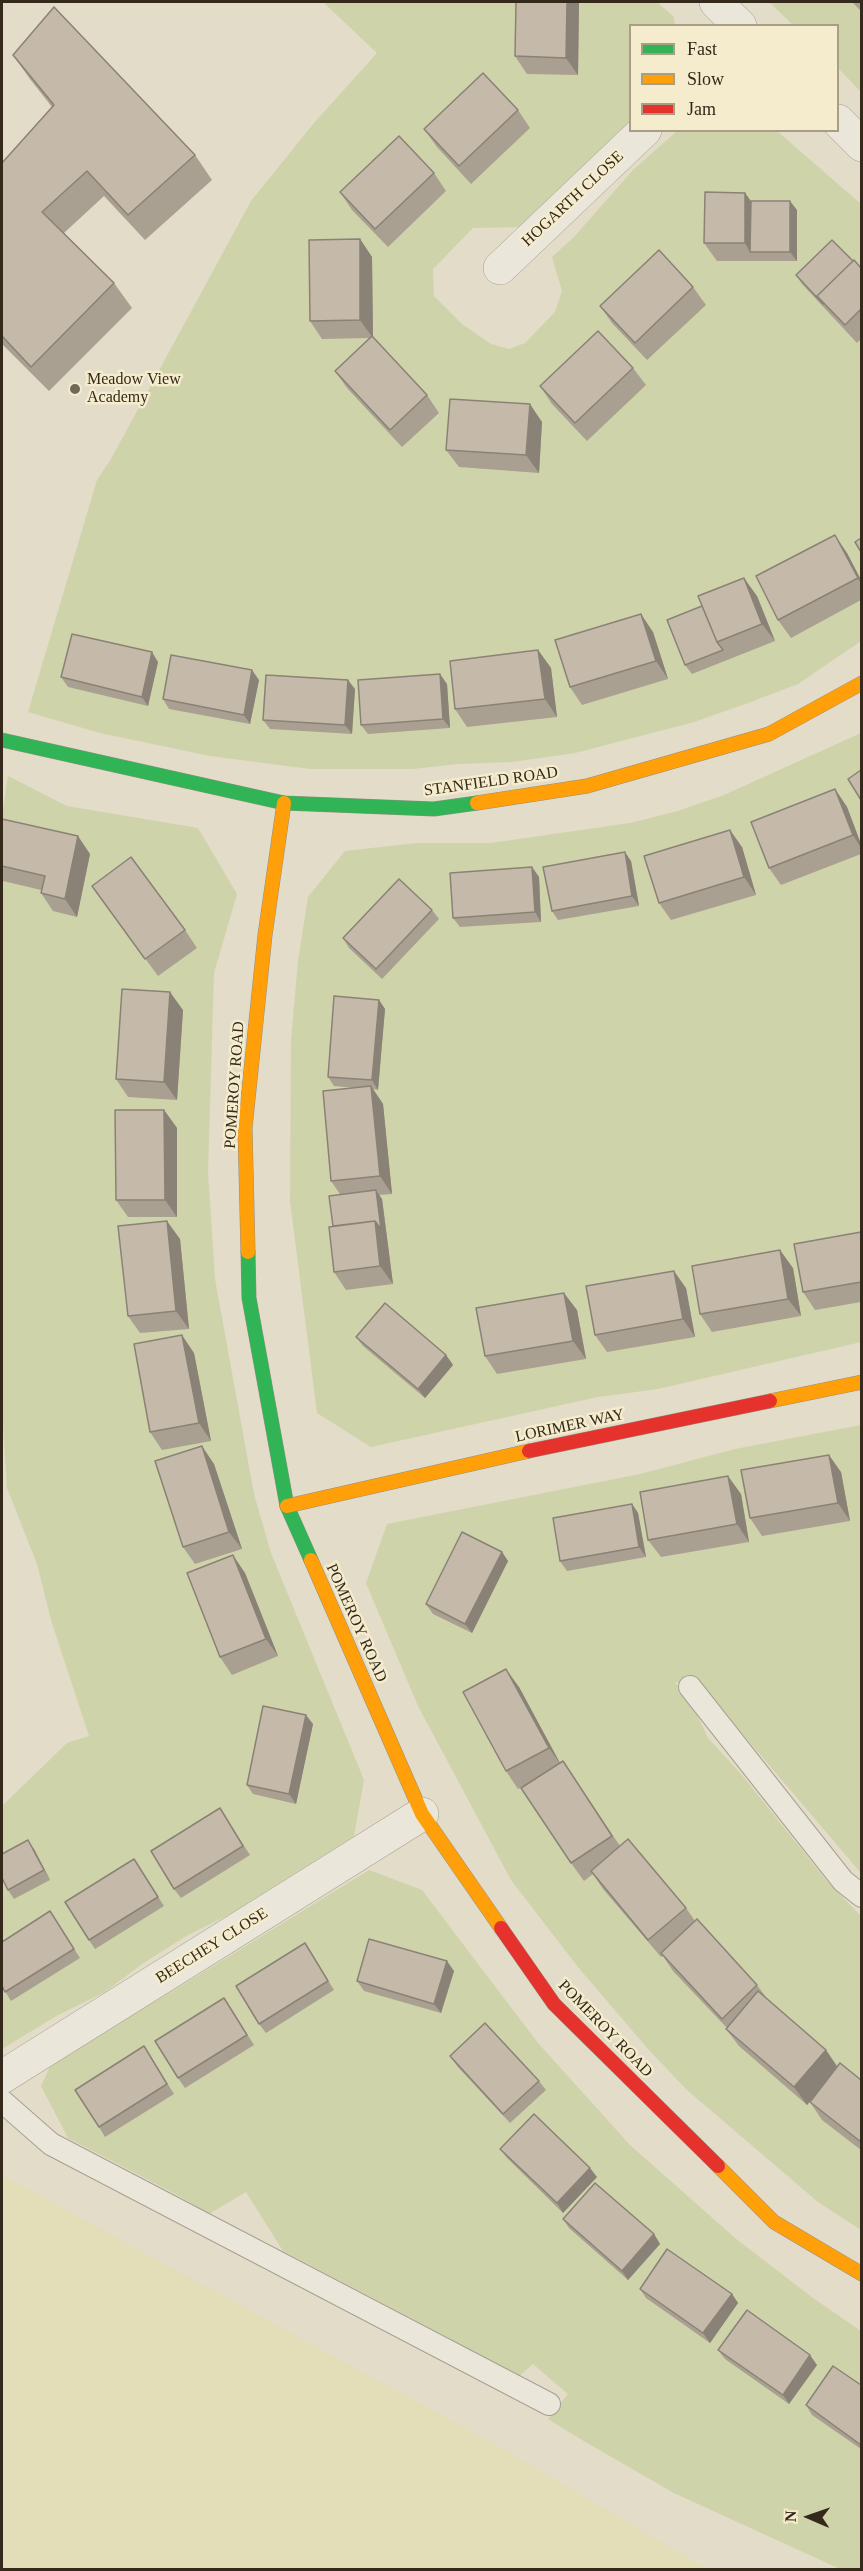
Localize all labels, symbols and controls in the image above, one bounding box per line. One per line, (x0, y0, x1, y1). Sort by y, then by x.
legend (629, 24, 839, 132)
text: Fast (687, 39, 717, 59)
text: Slow (687, 69, 724, 89)
text: Jam (687, 99, 716, 119)
street label: HOGARTH CLOSE (518, 147, 628, 251)
place label: Meadow View Academy (87, 370, 181, 408)
marker: Meadow View Academy (68, 382, 82, 396)
street label: STANFIELD ROAD (423, 763, 559, 801)
street label: POMEROY ROAD (221, 1021, 249, 1149)
street label: LORIMER WAY (514, 1405, 626, 1447)
street label: POMEROY ROAD (321, 1561, 391, 1685)
street label: BEECHEY CLOSE (152, 1904, 272, 1988)
street label: POMEROY ROAD (554, 1976, 656, 2082)
north arrow (779, 2487, 839, 2547)
text: N (782, 2510, 799, 2522)

